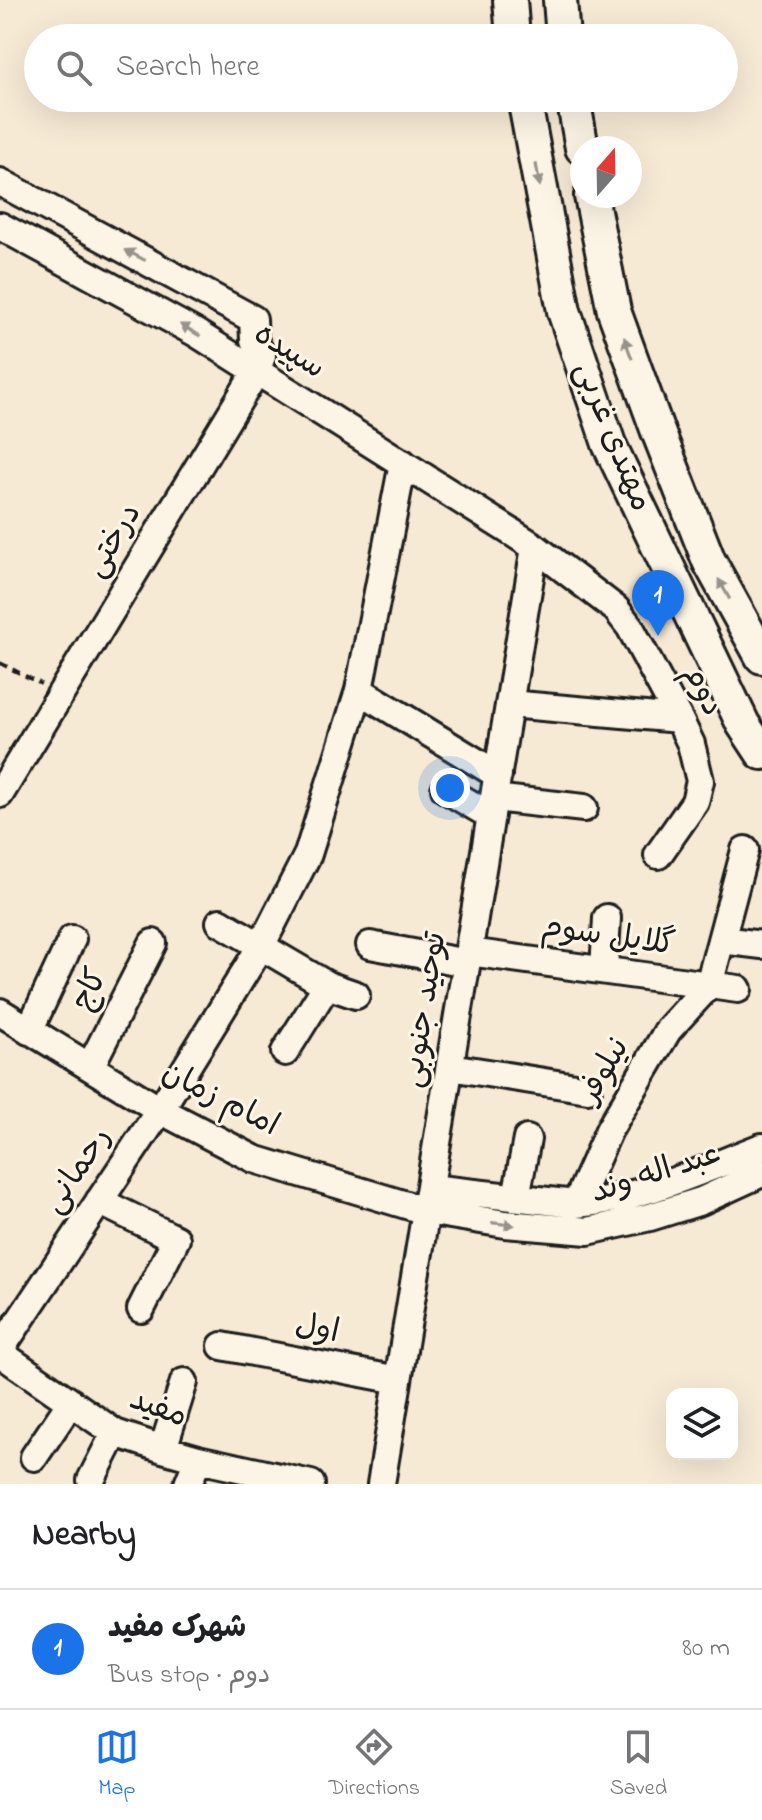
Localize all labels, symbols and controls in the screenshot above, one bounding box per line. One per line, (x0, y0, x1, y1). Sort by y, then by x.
search box (24, 24, 738, 112)
icon: search (52, 46, 96, 90)
text: Search here (116, 46, 260, 90)
north arrow (570, 136, 642, 208)
one-way arrow (532, 162, 544, 187)
one-way arrow (123, 248, 146, 262)
street label: سپیده (244, 312, 334, 392)
one-way arrow (179, 323, 202, 337)
one-way arrow (621, 335, 633, 359)
street label: مهتدی غربی (561, 355, 663, 519)
street label: درختی (73, 495, 155, 587)
pin: 1 (632, 570, 684, 636)
one-way arrow (717, 577, 731, 600)
street label: دوم (669, 657, 735, 725)
your location (430, 768, 470, 808)
street label: گلایل سوم (538, 904, 678, 970)
street label: توحید جنوبی (390, 928, 461, 1091)
street label: کاج (61, 961, 121, 1019)
street label: نیلوفر (566, 1029, 643, 1115)
street label: امام زمان (153, 1050, 287, 1150)
street label: رحمانی (32, 1118, 124, 1224)
street label: عبد اله وند (585, 1131, 727, 1217)
one-way arrow (491, 1217, 516, 1230)
street label: اول (291, 1303, 343, 1357)
street label: مفید (123, 1377, 193, 1441)
map controls (666, 1388, 738, 1460)
button: layers (666, 1388, 738, 1460)
text: Nearby (32, 1511, 136, 1561)
text: شهرک مفید (108, 1607, 246, 1651)
text: 1 (54, 1630, 62, 1668)
text: 80 m (682, 1630, 730, 1668)
text: Bus stop · دوم (108, 1657, 270, 1695)
tab: Map (95, 1725, 139, 1805)
tab: Directions (329, 1725, 420, 1805)
tab: Saved (610, 1725, 667, 1805)

